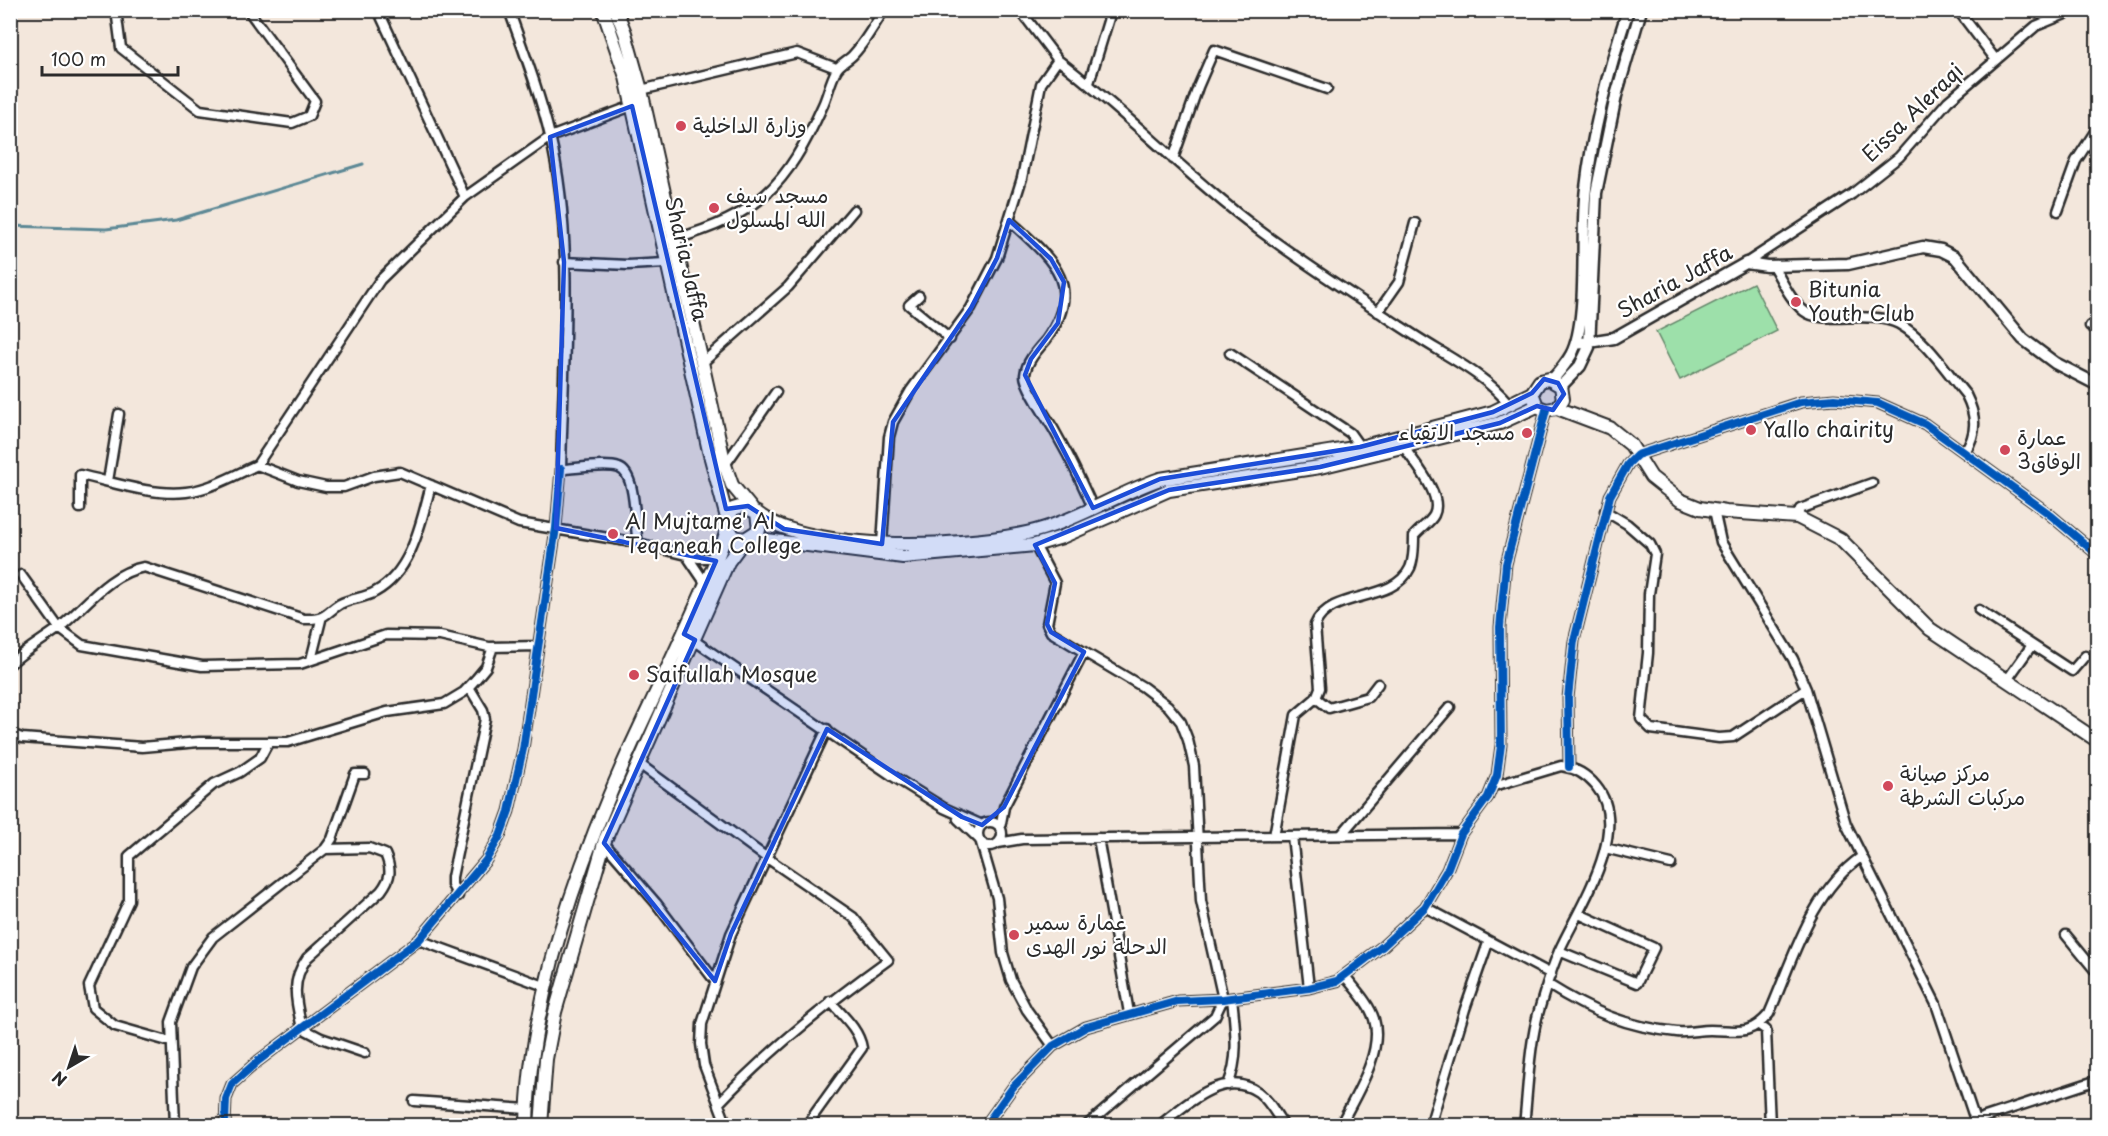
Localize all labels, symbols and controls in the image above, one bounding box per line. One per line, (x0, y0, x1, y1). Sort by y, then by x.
scale bar (42, 39, 178, 77)
text: 100 m (51, 45, 106, 72)
street label: Eissa Aleraqi (1854, 55, 1970, 168)
place label: وزارة الداخلية (693, 108, 807, 140)
marker: وزارة الداخلية (674, 119, 688, 133)
place label: مسجد سيف الله المسلول (726, 178, 829, 234)
street label: Sharia Jaffa (658, 193, 718, 325)
marker: مسجد سيف الله المسلول (707, 201, 721, 215)
street label: Sharia Jaffa (1611, 235, 1738, 325)
place label: Bitunia Youth Club (1808, 272, 1915, 328)
marker: Bitunia Youth Club (1789, 295, 1803, 309)
place label: Yallo chairity (1763, 412, 1894, 444)
place label: مسجد الاتقياء (1398, 415, 1515, 447)
place label: عمارة الوفاق3 (2017, 420, 2081, 476)
marker: Yallo chairity (1744, 423, 1758, 437)
marker: مسجد الاتقياء (1520, 426, 1534, 440)
marker: عمارة الوفاق3 (1998, 443, 2012, 457)
place label: Al Mujtame' Al Teqaneah College (625, 504, 802, 560)
marker: Al Mujtame' Al Teqaneah College (606, 527, 620, 541)
place label: Saifullah Mosque (646, 657, 817, 689)
marker: Saifullah Mosque (627, 668, 641, 682)
place label: مركز صيانة مركبات الشرطة (1900, 756, 2025, 812)
marker: مركز صيانة مركبات الشرطة (1881, 779, 1895, 793)
place label: عمارة سمير الدحلة نور الهدى (1024, 905, 1167, 961)
marker: عمارة سمير الدحلة نور الهدى (1007, 928, 1021, 942)
north arrow (39, 1037, 99, 1097)
text: N (46, 1066, 71, 1093)

